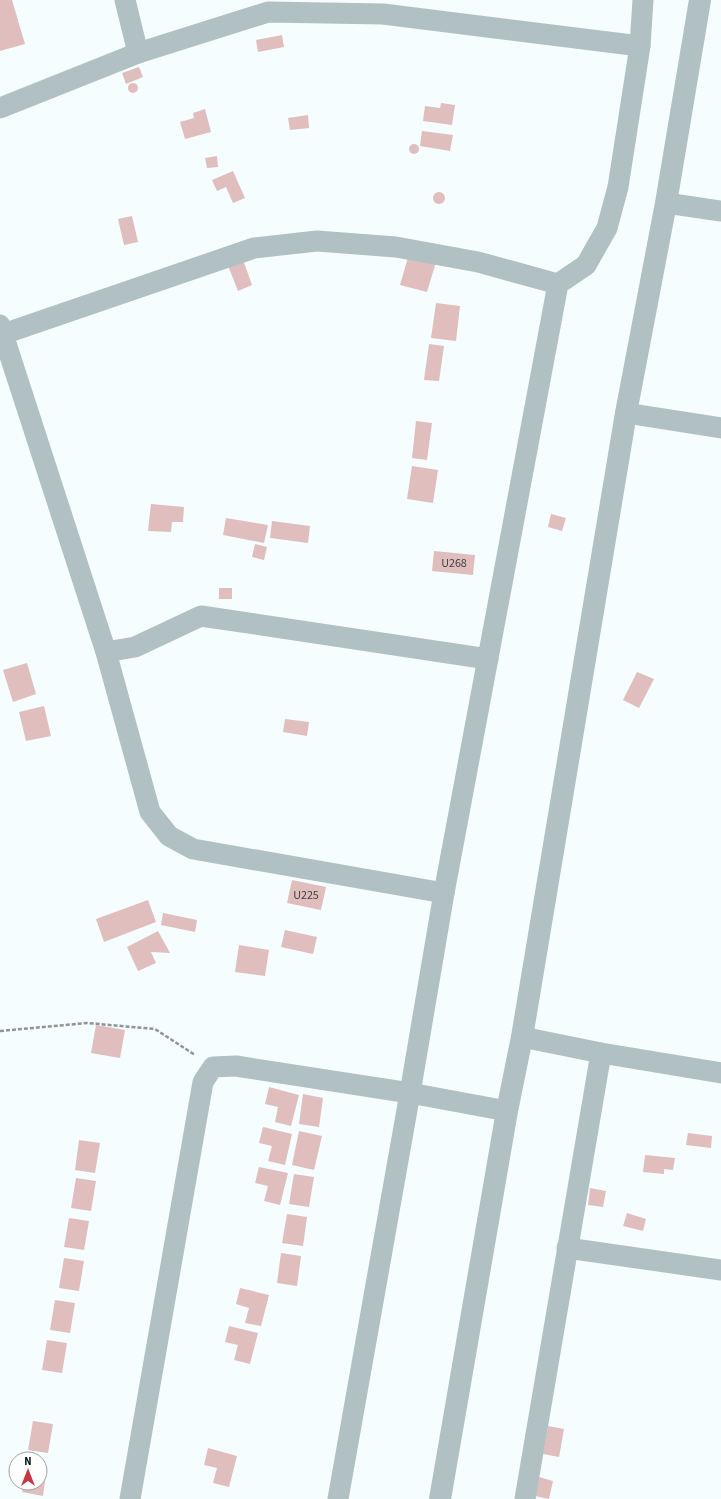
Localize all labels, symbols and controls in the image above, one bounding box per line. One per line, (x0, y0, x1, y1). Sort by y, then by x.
house number: U268 (441, 555, 467, 572)
house number: U225 (293, 887, 319, 904)
north arrow (8, 1451, 48, 1491)
text: N (24, 1454, 32, 1469)

